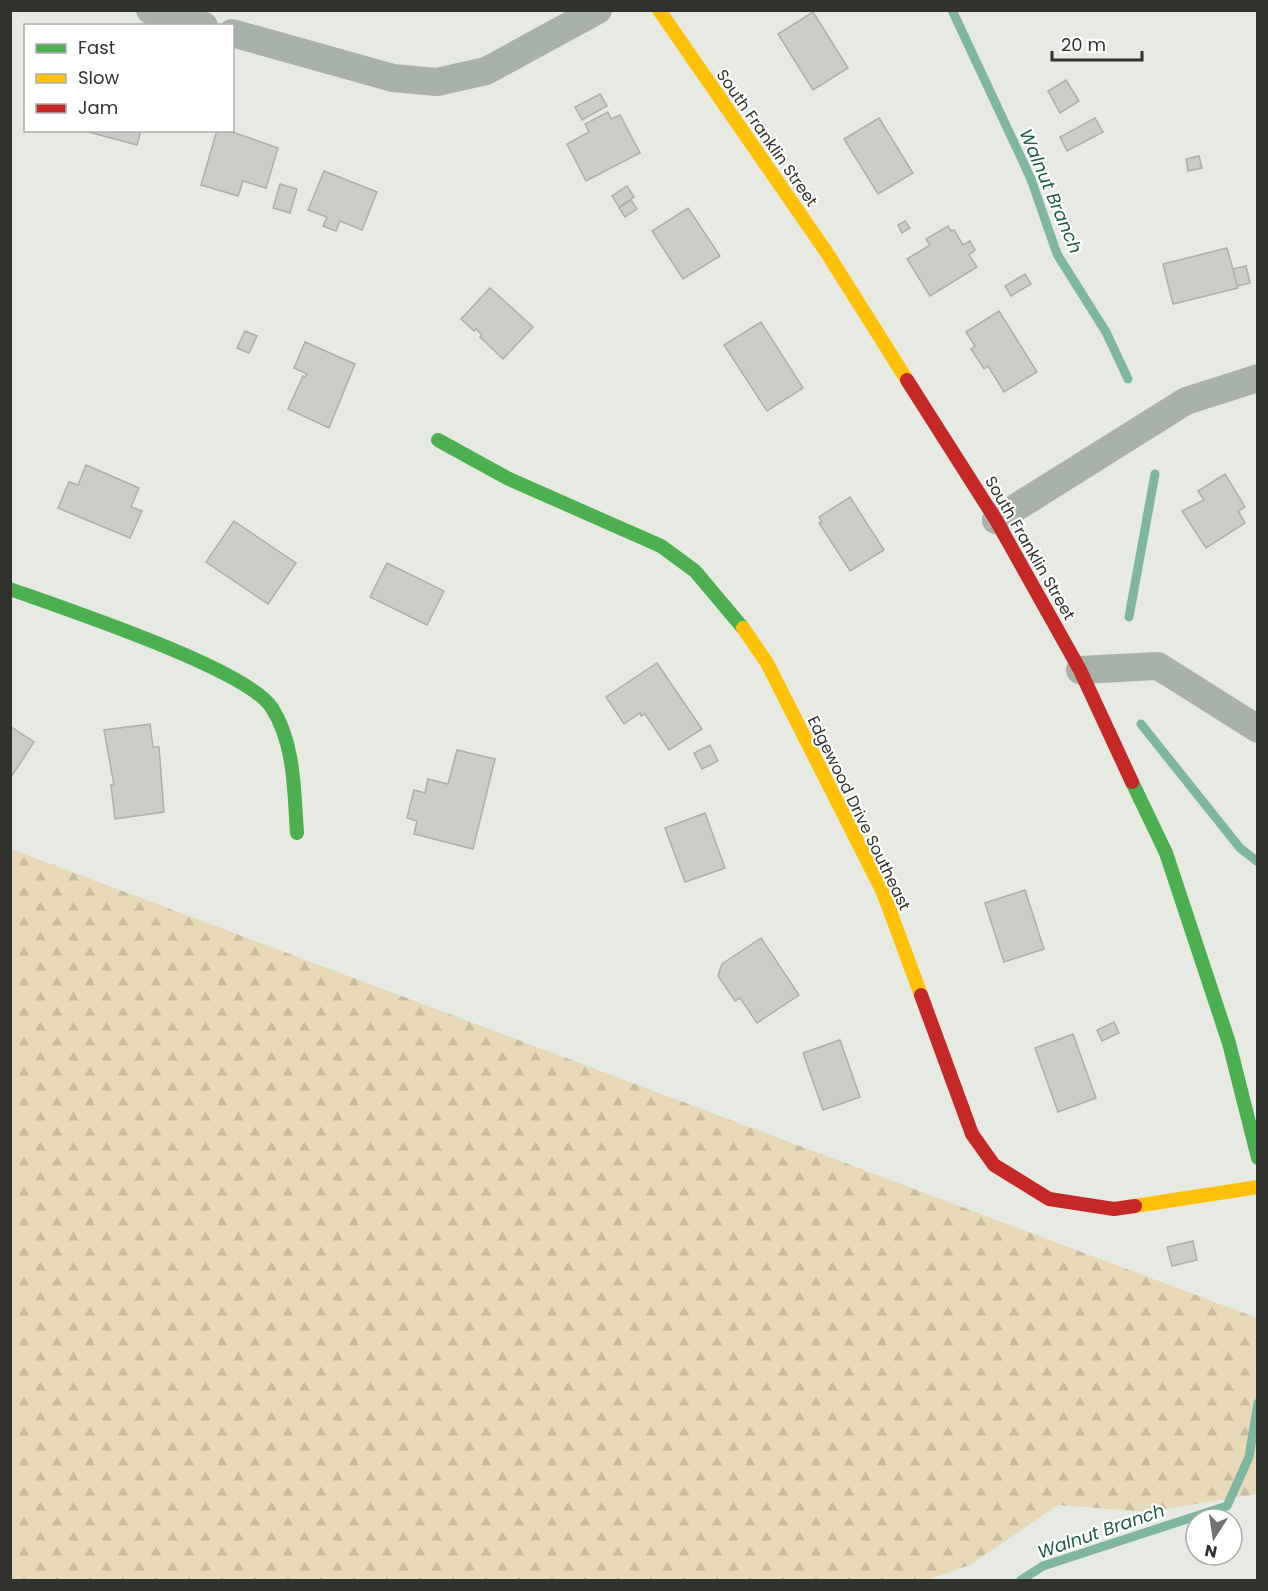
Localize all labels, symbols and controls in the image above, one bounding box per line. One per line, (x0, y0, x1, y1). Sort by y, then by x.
legend (24, 24, 234, 132)
scale bar (1052, 24, 1142, 62)
text: 20 m (1061, 32, 1106, 57)
text: Fast (78, 35, 115, 60)
text: Slow (78, 65, 120, 90)
street label: South Franklin Street (711, 65, 823, 211)
text: Jam (78, 95, 118, 120)
water label: Walnut Branch (1014, 125, 1088, 257)
street label: South Franklin Street (979, 472, 1081, 624)
street label: Edgewood Drive Southeast (802, 712, 916, 914)
water label: Walnut Branch (1034, 1498, 1168, 1564)
north arrow (1184, 1507, 1244, 1567)
text: N (1203, 1539, 1219, 1564)

